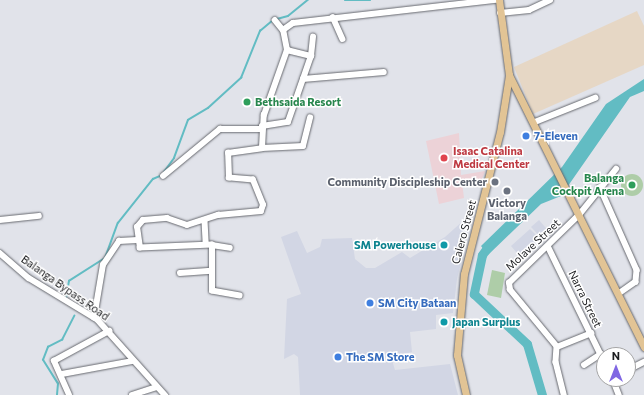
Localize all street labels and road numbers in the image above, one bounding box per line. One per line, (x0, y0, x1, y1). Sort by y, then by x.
street label: Calero Street (449, 198, 479, 266)
street label: Molave Street (503, 216, 563, 274)
street label: Balanga Bypass Road (19, 253, 111, 323)
street label: Narra Street (566, 268, 604, 330)

